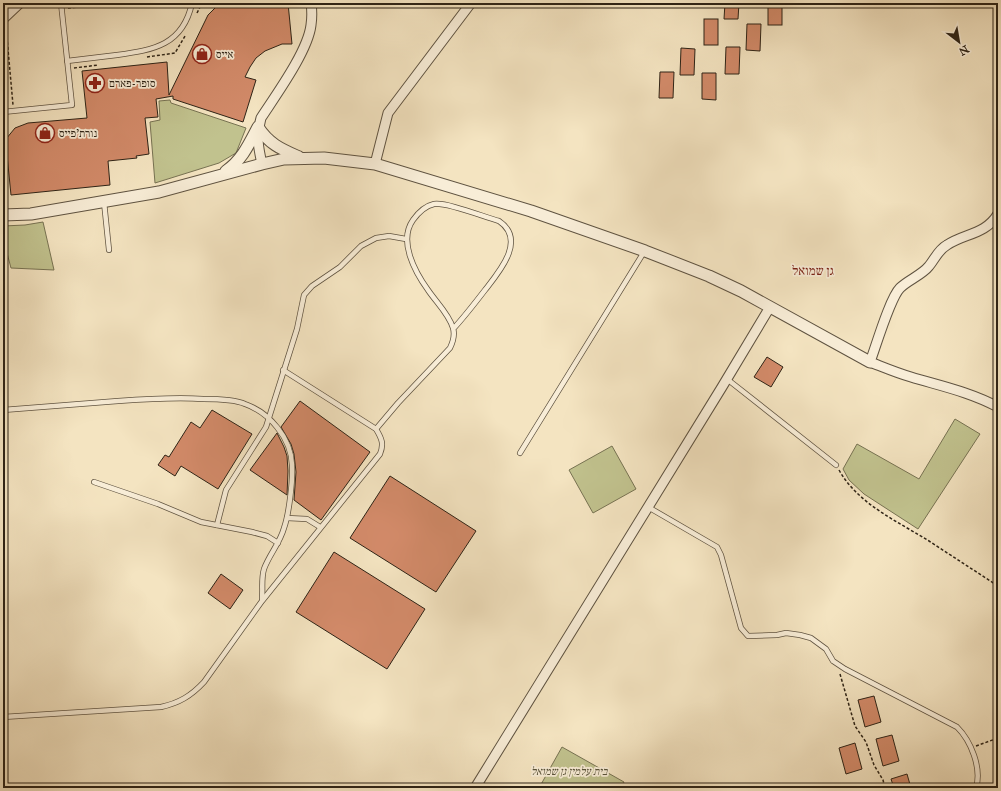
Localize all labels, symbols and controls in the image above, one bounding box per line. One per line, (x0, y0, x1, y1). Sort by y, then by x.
north arrow (939, 22, 979, 62)
text: N (956, 42, 971, 58)
shop icon: אייס (191, 43, 213, 65)
place label: אייס (216, 48, 234, 61)
pharmacy icon: סופר-פארם (84, 72, 106, 94)
place label: סופר-פארם (109, 77, 156, 90)
shop icon: נורת'פייס (34, 122, 56, 144)
place label: נורת'פייס (59, 127, 97, 140)
district label: גן שמואל (792, 263, 834, 279)
park label: בית עלמין גן שמואל (531, 765, 608, 778)

